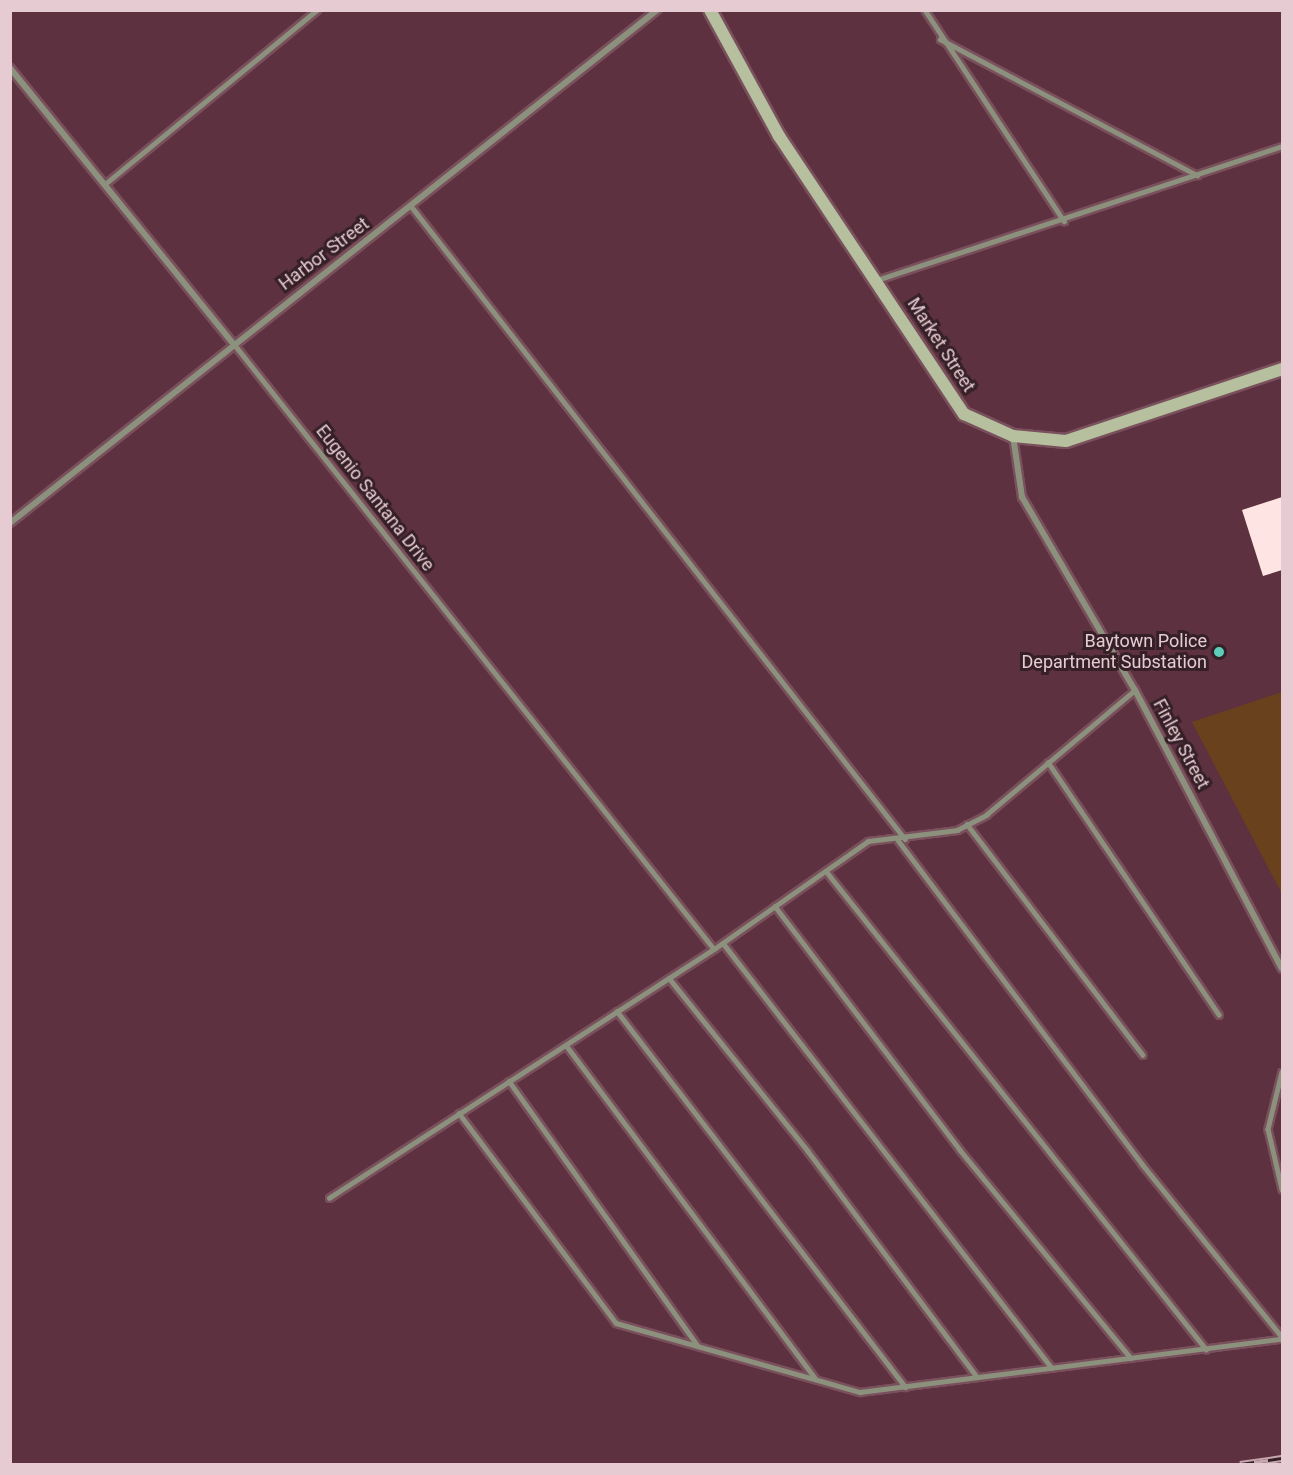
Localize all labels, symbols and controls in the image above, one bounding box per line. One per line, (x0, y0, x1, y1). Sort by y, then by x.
street label: Harbor Street (275, 213, 373, 295)
street label: Market Street (903, 294, 979, 396)
street label: Eugenio Santana Drive (311, 421, 439, 575)
place label: Baytown Police Department Substation (1022, 631, 1207, 674)
marker: Baytown Police Department Substation (1212, 645, 1226, 659)
street label: Finley Street (1148, 695, 1214, 793)

